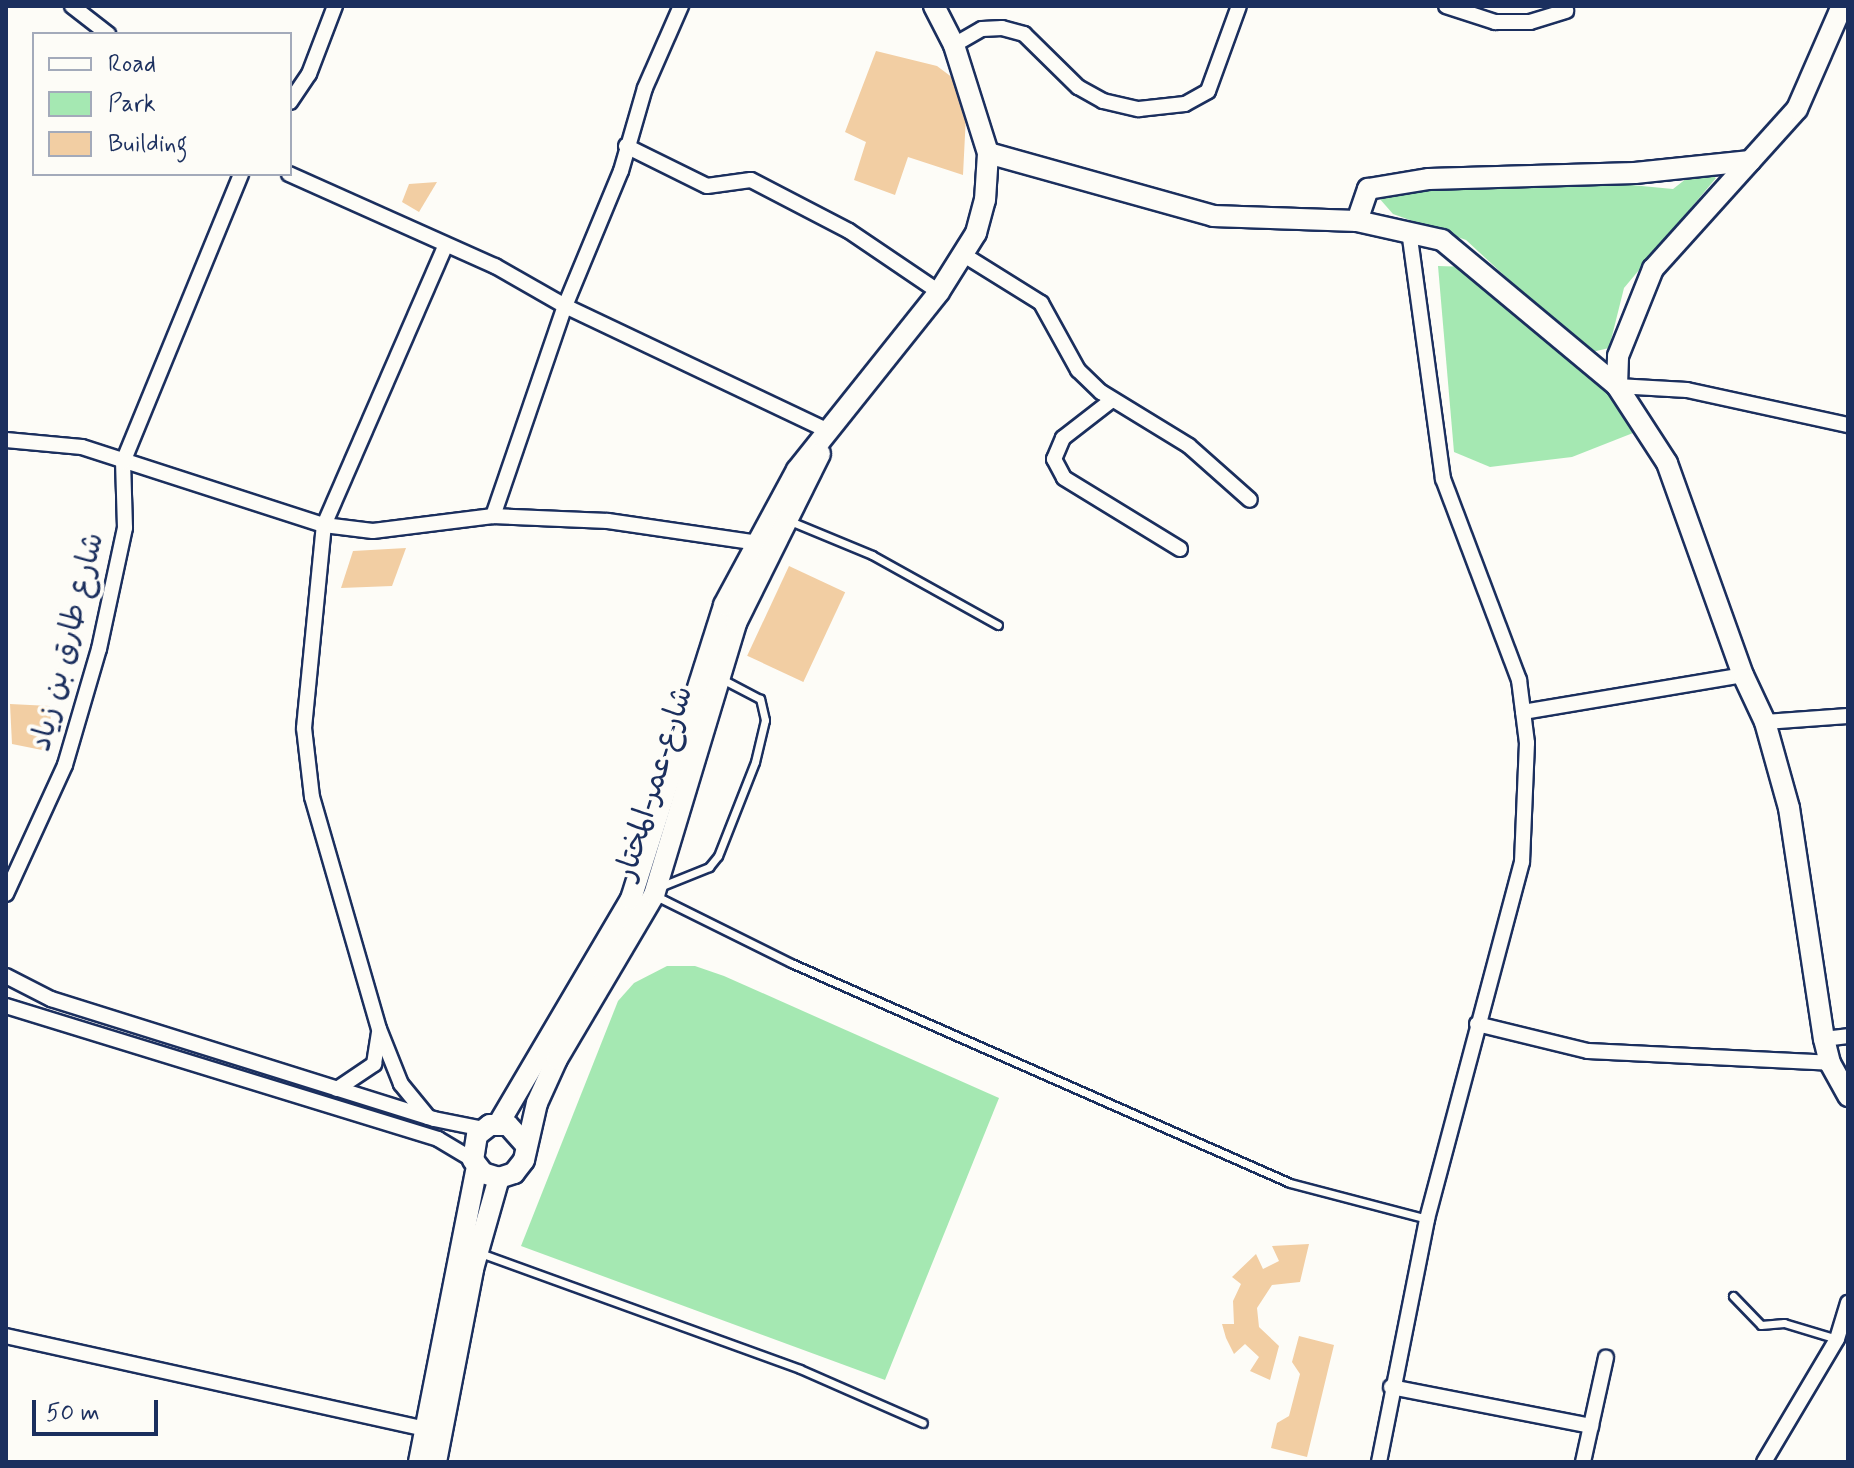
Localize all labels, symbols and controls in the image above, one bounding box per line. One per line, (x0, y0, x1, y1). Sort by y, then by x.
legend (32, 32, 292, 176)
text: Road (108, 49, 156, 80)
text: Park (108, 89, 156, 120)
text: Building (108, 129, 188, 160)
street label: شارع طارق بن زياد (23, 529, 113, 755)
street label: شارع عمر المختار (608, 682, 702, 884)
scale bar (36, 1384, 162, 1434)
text: 50 m (46, 1398, 100, 1429)

